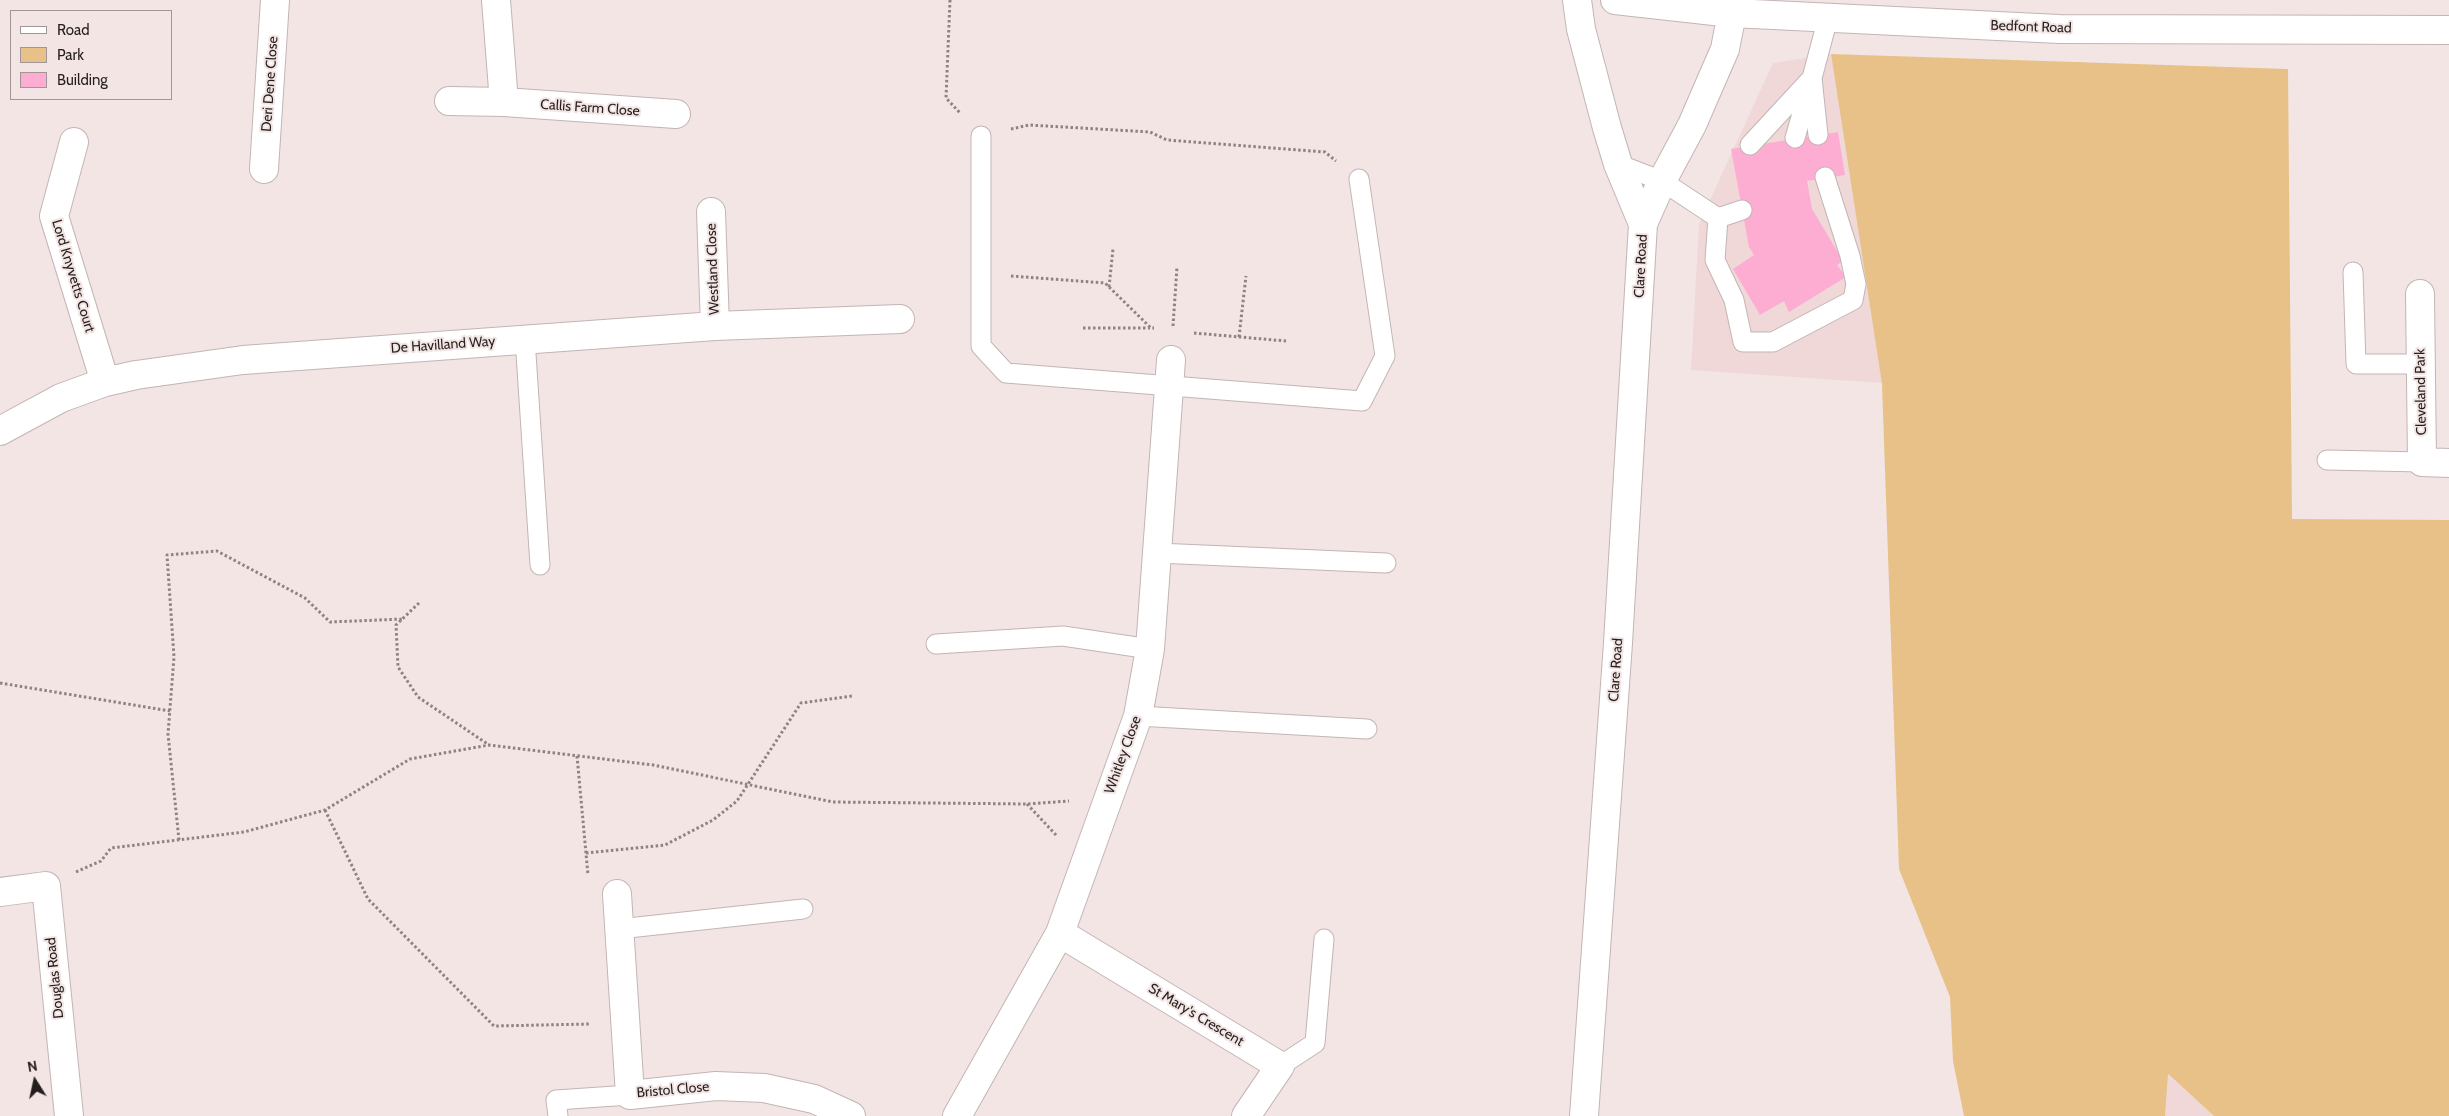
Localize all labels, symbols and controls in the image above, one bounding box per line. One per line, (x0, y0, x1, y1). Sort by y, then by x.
legend (10, 10, 172, 100)
street label: Bedfont Road (1990, 17, 2072, 37)
text: Road (57, 21, 90, 39)
street label: Deri Dene Close (258, 36, 282, 132)
text: Park (57, 46, 84, 64)
text: Building (57, 71, 108, 89)
street label: Callis Farm Close (540, 96, 640, 120)
street label: Lord Knyvetts Court (48, 217, 98, 335)
street label: Westland Close (703, 223, 723, 315)
street label: Clare Road (1631, 234, 1651, 298)
street label: De Havilland Way (390, 333, 496, 357)
street label: Cleveland Park (2412, 348, 2430, 436)
street label: Clare Road (1605, 638, 1627, 702)
street label: Whitley Close (1101, 714, 1145, 796)
street label: Douglas Road (42, 937, 68, 1019)
street label: St Mary's Crescent (1145, 980, 1247, 1050)
north arrow (10, 1056, 60, 1106)
text: N (26, 1057, 39, 1076)
street label: Bristol Close (636, 1078, 710, 1102)

